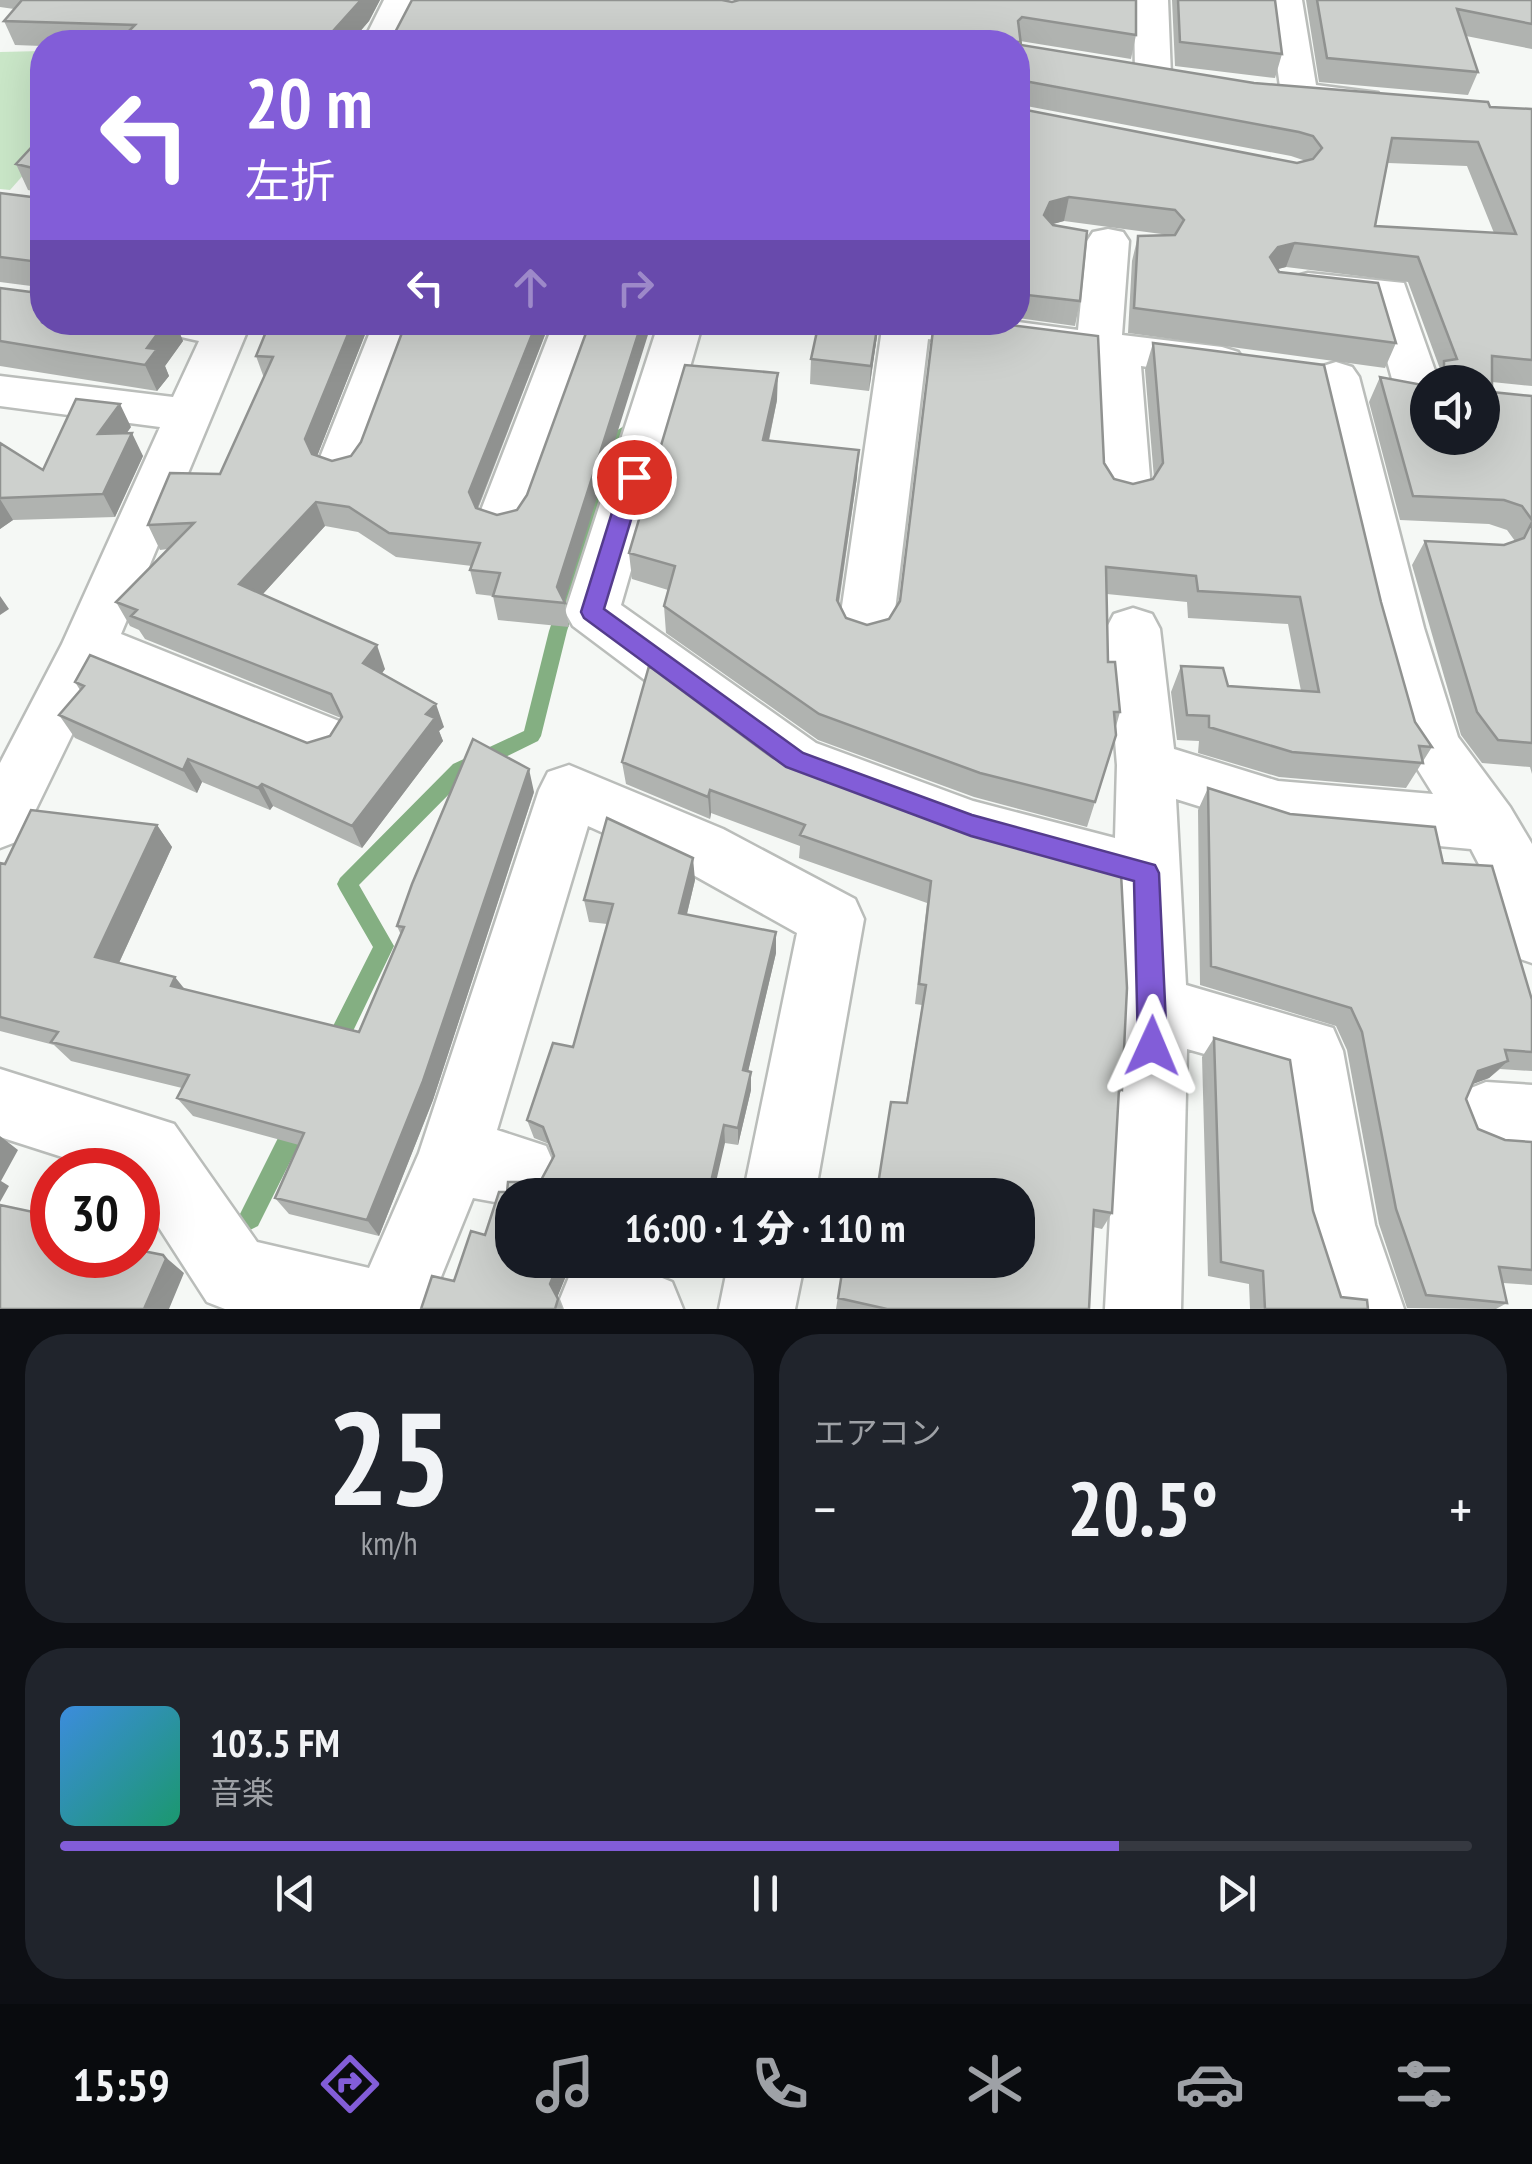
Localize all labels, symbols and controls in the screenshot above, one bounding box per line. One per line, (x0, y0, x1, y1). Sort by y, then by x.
text: 20 m (245, 57, 373, 147)
icon: left (80, 70, 210, 200)
text: 左折 (245, 151, 335, 209)
icon: left (398, 260, 453, 315)
icon: ahead (503, 260, 558, 315)
icon: right (608, 260, 663, 315)
map controls (1410, 365, 1500, 455)
button: sound (1410, 365, 1500, 455)
pin (592, 435, 677, 520)
icon: arrive (607, 450, 662, 505)
position arrow (1100, 994, 1204, 1098)
speed limit sign: 30 (30, 1148, 160, 1278)
text: 16:00 · 1 分 · 110 m (625, 1203, 905, 1252)
text: 25 (327, 1373, 451, 1541)
text: エアコン (814, 1411, 942, 1453)
text: 20.5° (1067, 1460, 1218, 1557)
text: − (814, 1473, 836, 1544)
text: + (1449, 1473, 1472, 1544)
text: km/h (361, 1522, 418, 1564)
text: 103.5 FM (210, 1718, 340, 1767)
text: 音楽 (210, 1771, 274, 1813)
icon: previous (268, 1866, 323, 1921)
icon: pause (738, 1866, 793, 1921)
icon: next (1209, 1866, 1264, 1921)
icon: directions (315, 2049, 385, 2119)
icon: music (530, 2049, 600, 2119)
icon: phone (745, 2049, 815, 2119)
icon: climate (960, 2049, 1030, 2119)
icon: car (1175, 2049, 1245, 2119)
icon: filters (1389, 2049, 1459, 2119)
text: 15:59 (72, 2055, 170, 2113)

